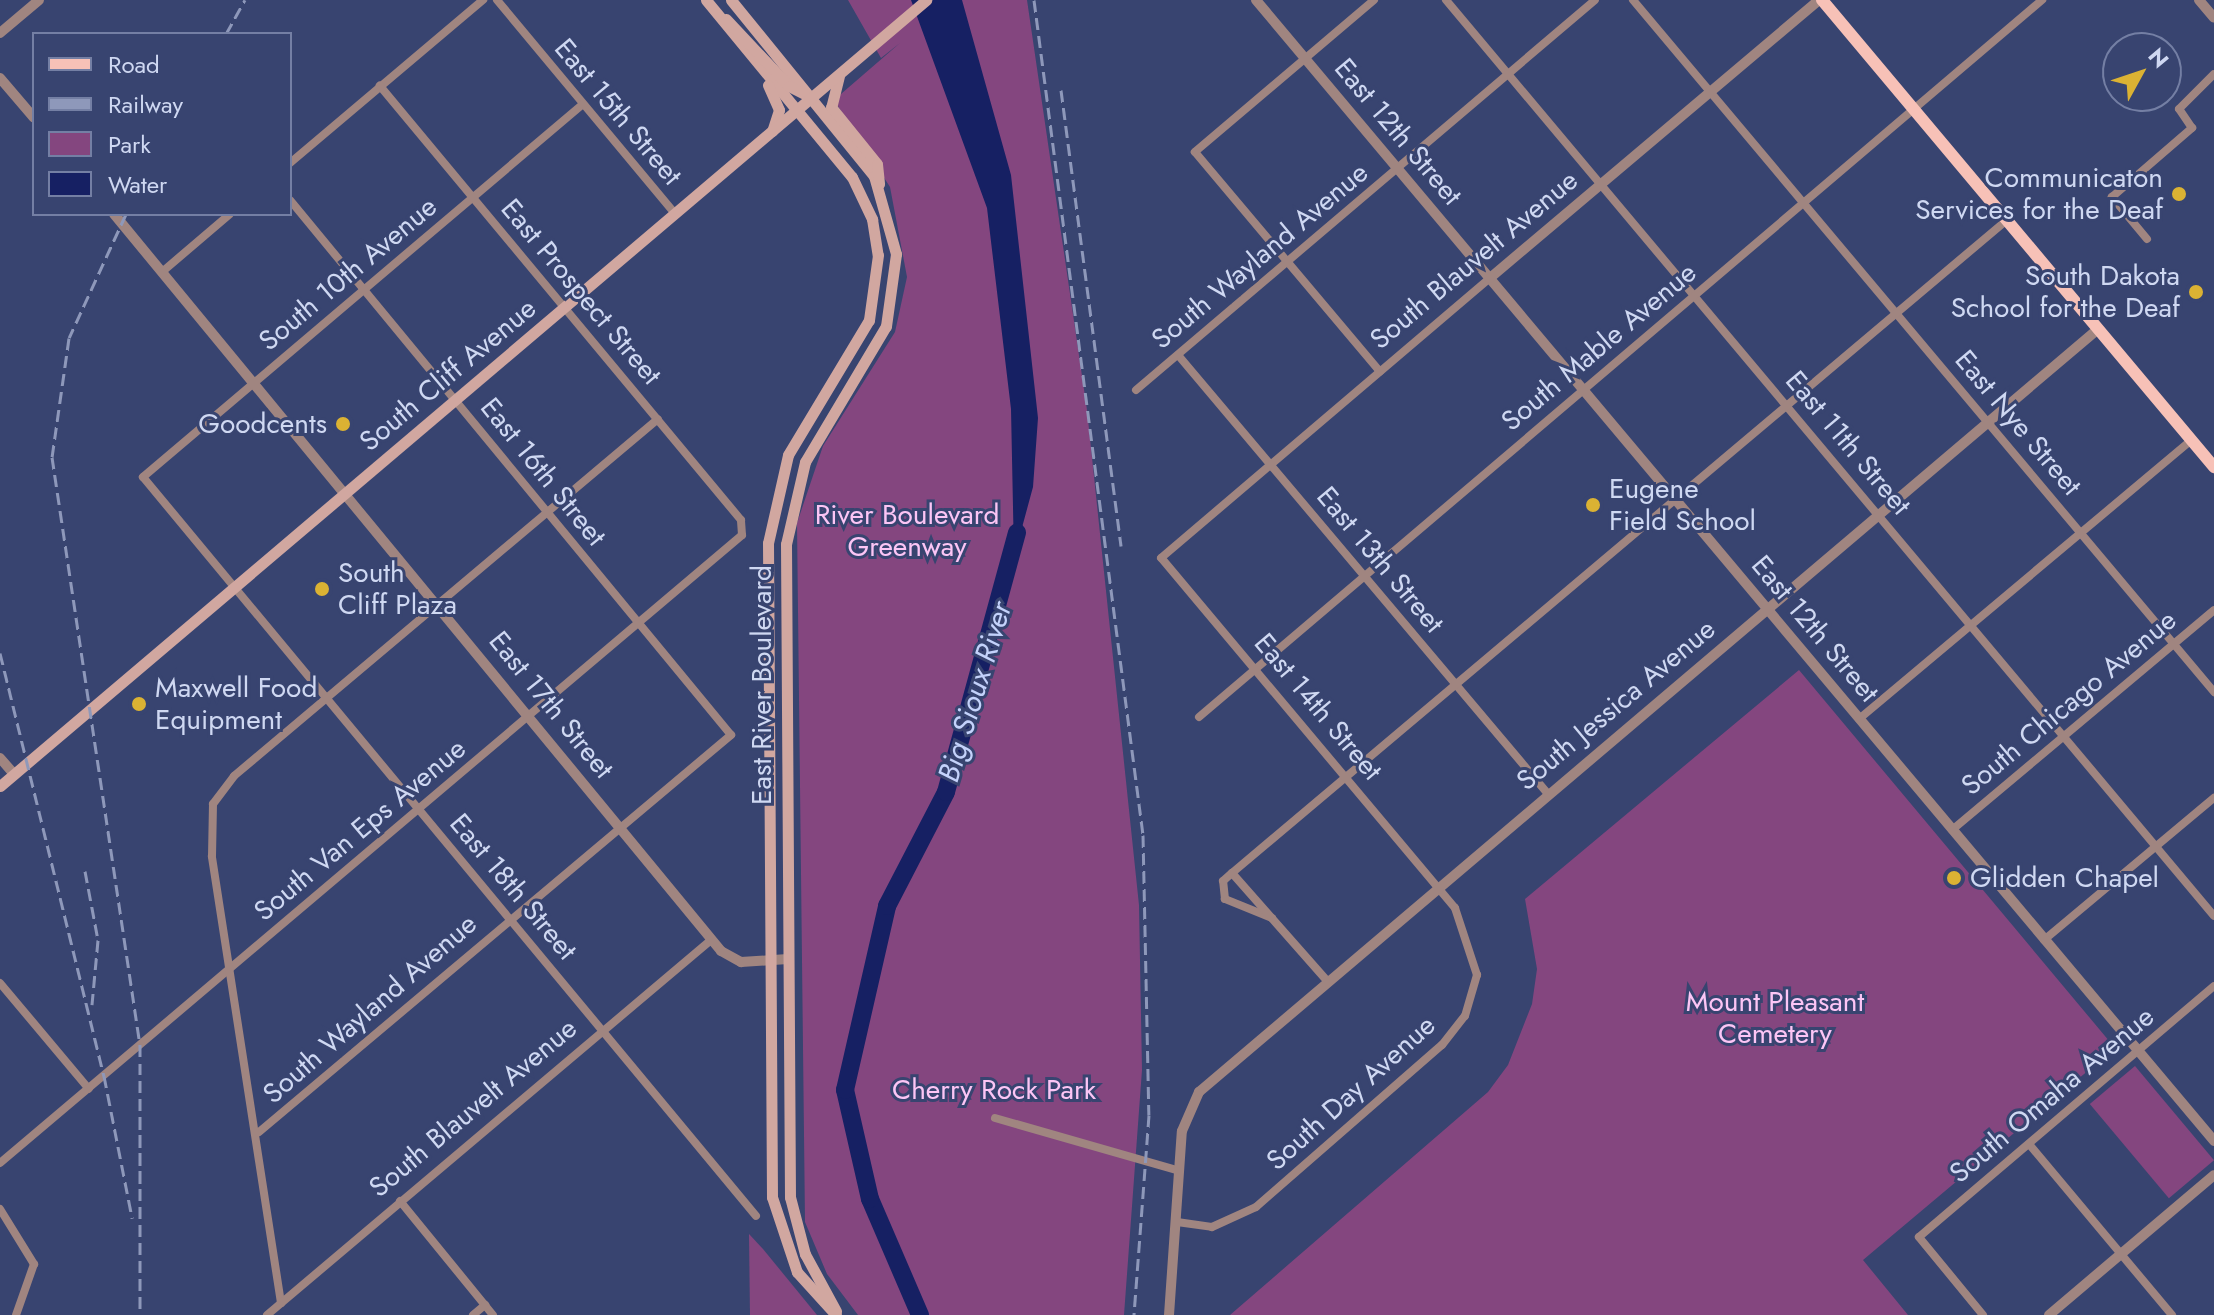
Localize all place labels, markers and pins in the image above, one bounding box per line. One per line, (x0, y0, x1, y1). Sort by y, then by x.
place label: Communicaton Services for the Deaf (1915, 161, 2163, 227)
marker: Communicaton Services for the Deaf (2170, 185, 2188, 203)
place label: South Dakota School for the Deaf (1951, 259, 2180, 325)
marker: South Dakota School for the Deaf (2187, 283, 2205, 301)
place label: Goodcents (198, 407, 327, 441)
marker: Goodcents (334, 415, 352, 433)
place label: Eugene Field School (1609, 472, 1756, 538)
marker: Eugene Field School (1584, 496, 1602, 514)
place label: South Cliff Plaza (338, 556, 457, 622)
marker: South Cliff Plaza (313, 580, 331, 598)
place label: Maxwell Food Equipment (155, 671, 317, 737)
marker: Maxwell Food Equipment (130, 695, 148, 713)
place label: Glidden Chapel (1970, 861, 2159, 895)
marker: Glidden Chapel (1945, 869, 1963, 887)

